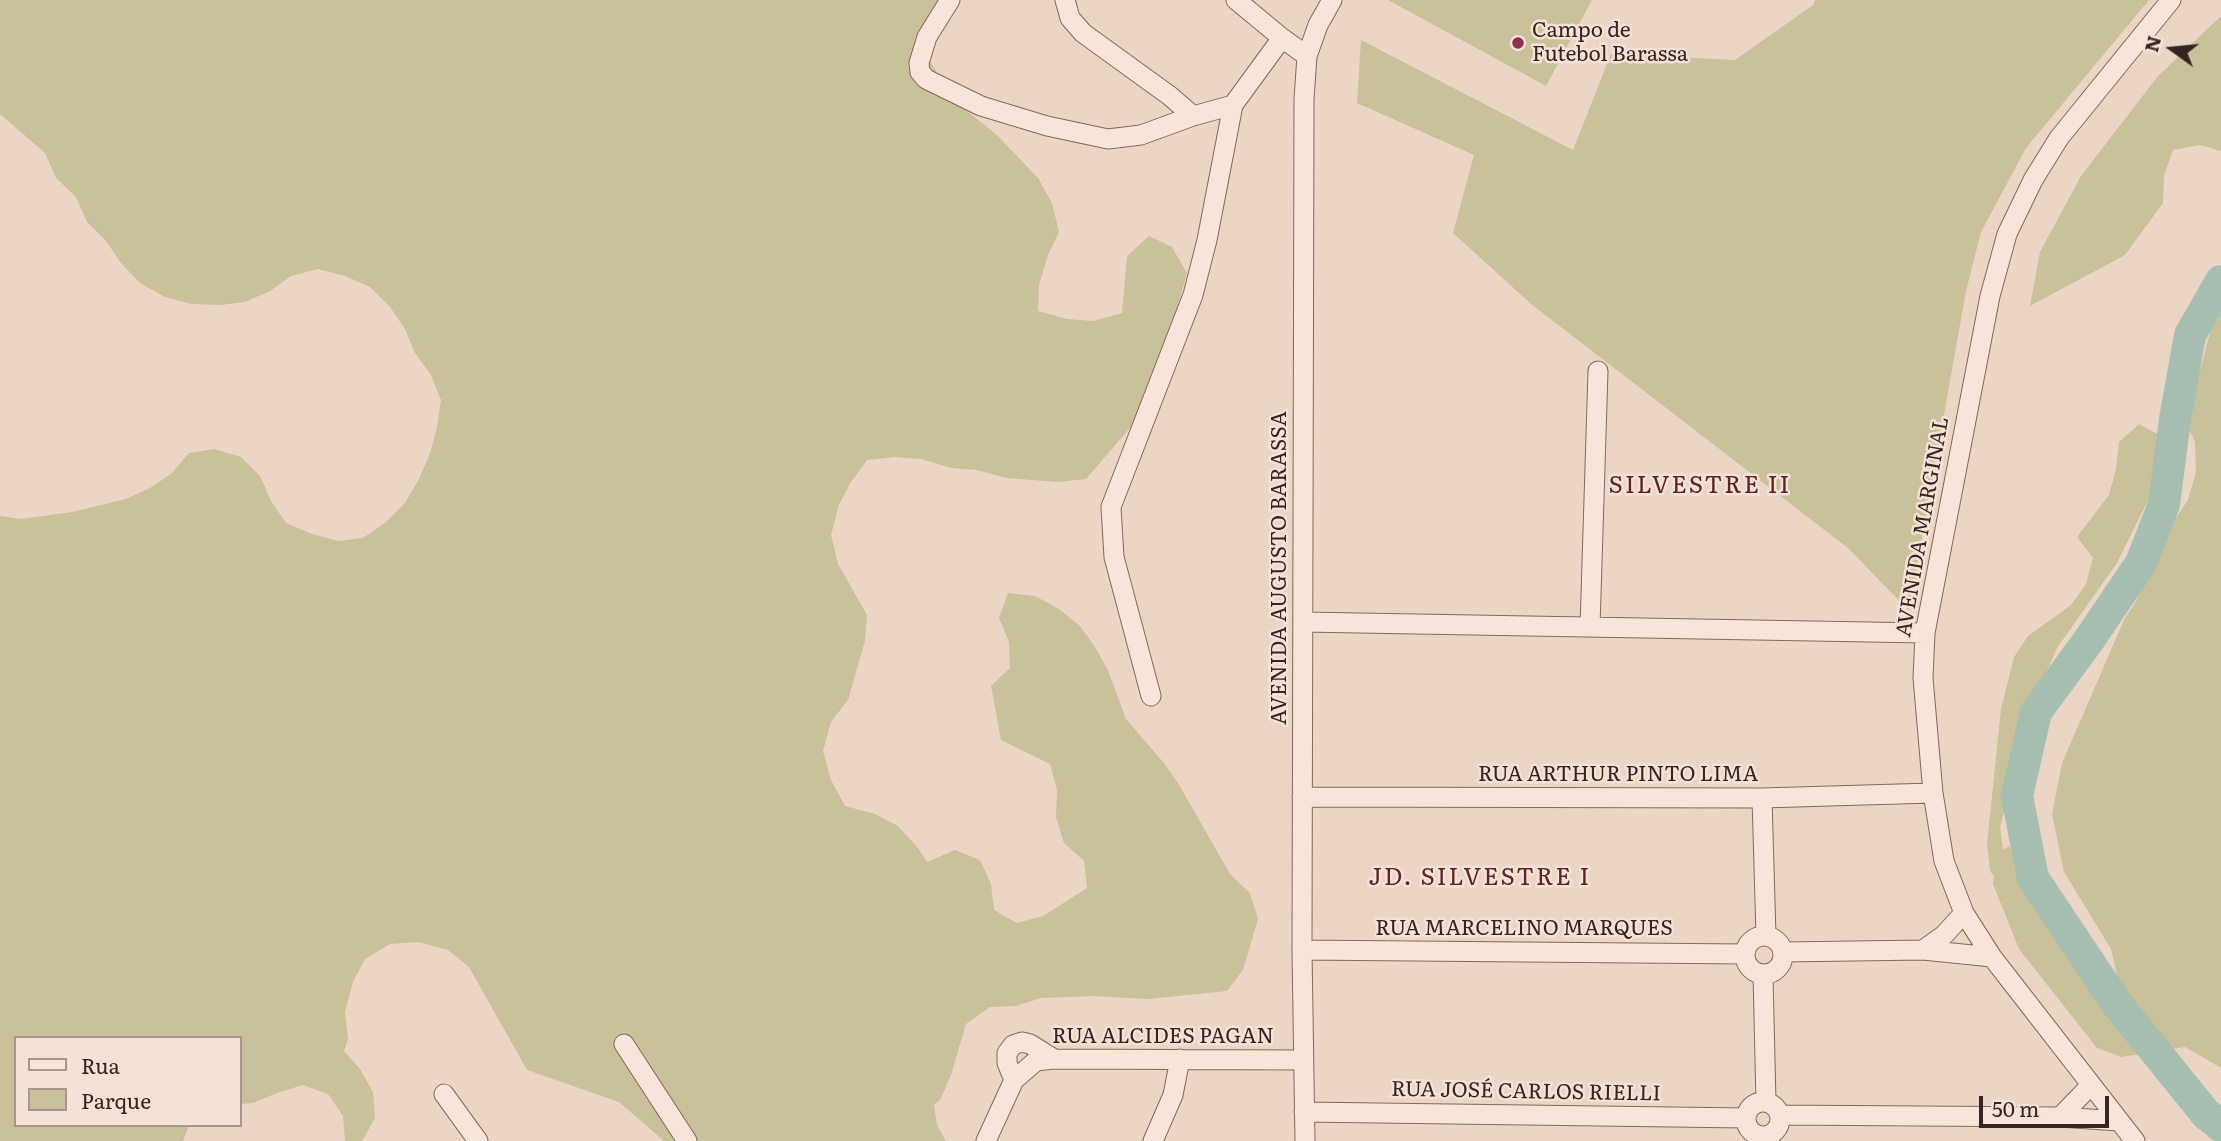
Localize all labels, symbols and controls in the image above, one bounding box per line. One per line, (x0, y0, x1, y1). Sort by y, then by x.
north arrow (2137, 14, 2207, 84)
place label: Campo de Futebol Barassa (1532, 18, 1688, 68)
text: N (2136, 32, 2167, 55)
marker: Campo de Futebol Barassa (1510, 35, 1526, 51)
street label: AVENIDA AUGUSTO BARASSA (1267, 411, 1293, 725)
street label: AVENIDA MARGINAL (1891, 415, 1955, 639)
district label: SILVESTRE II (1610, 472, 1790, 500)
street label: RUA ARTHUR PINTO LIMA (1478, 762, 1758, 788)
district label: JD. SILVESTRE I (1370, 864, 1590, 892)
street label: RUA MARCELINO MARQUES (1375, 916, 1673, 942)
street label: RUA ALCIDES PAGAN (1052, 1024, 1274, 1050)
legend (14, 1036, 242, 1127)
text: Rua (81, 1049, 120, 1080)
street label: RUA JOSÉ CARLOS RIELLI (1391, 1077, 1661, 1107)
scale bar (1983, 1082, 2112, 1126)
text: Parque (81, 1084, 151, 1115)
text: 50 m (1992, 1092, 2039, 1123)

